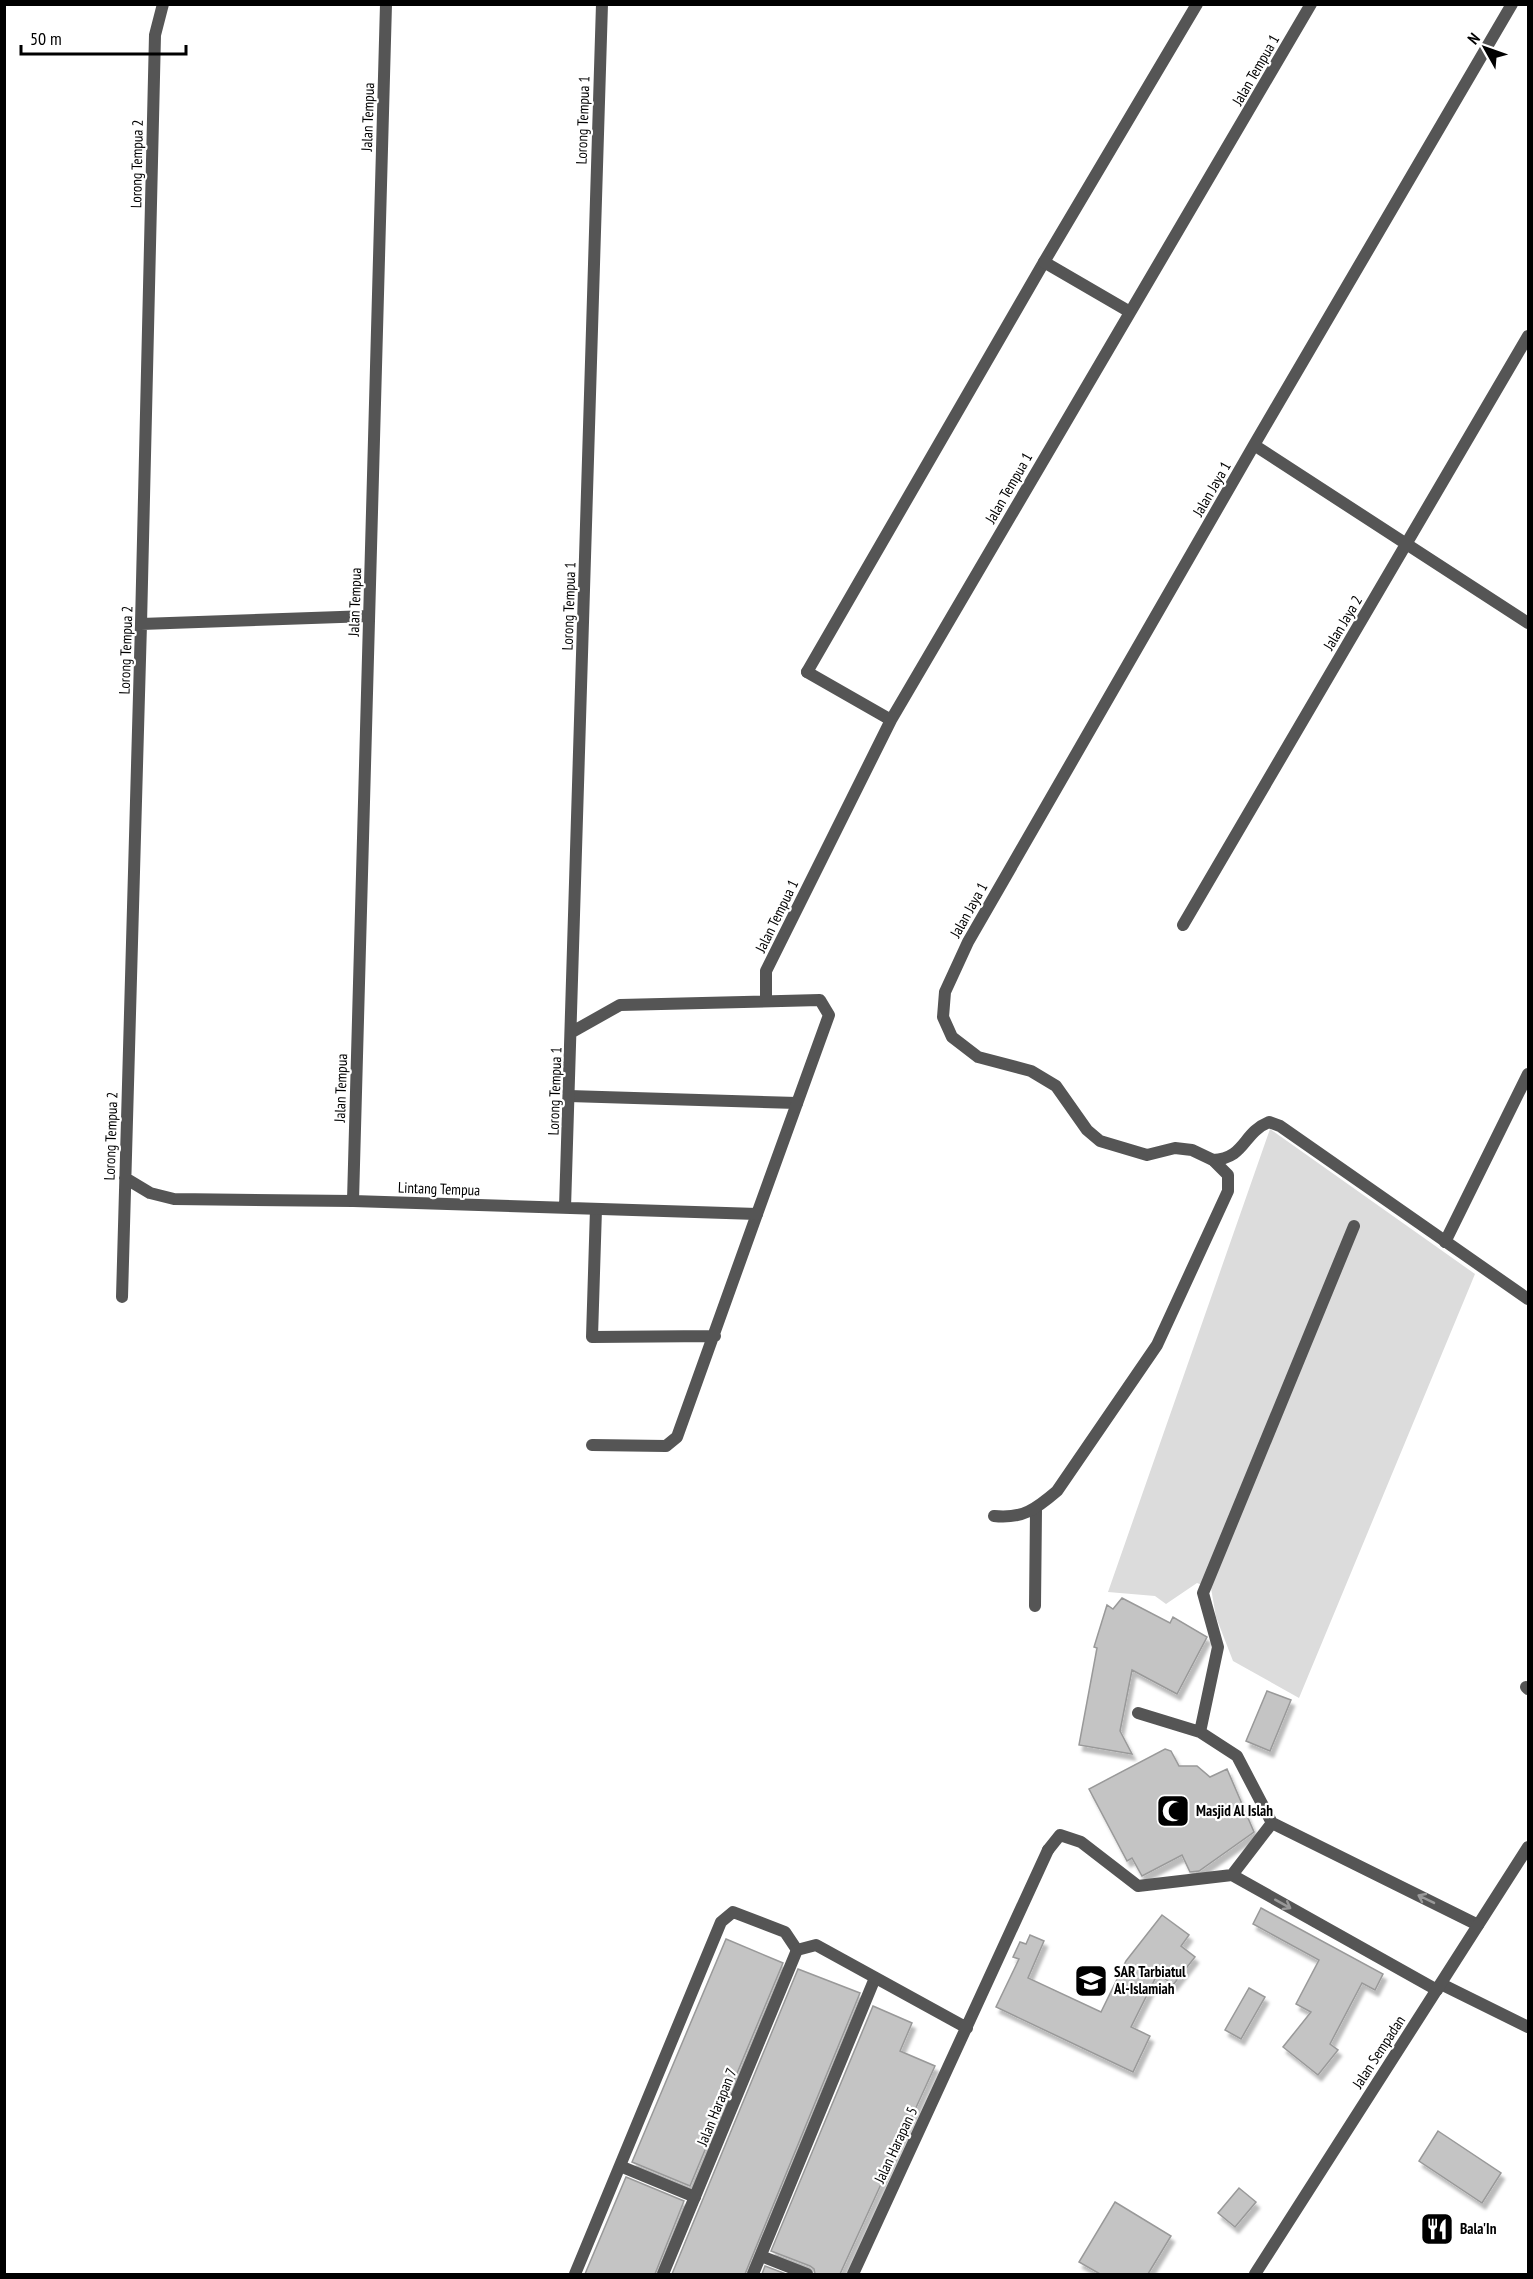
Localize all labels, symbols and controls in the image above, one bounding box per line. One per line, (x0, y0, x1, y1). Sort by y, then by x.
scale bar (21, 18, 186, 56)
north arrow (1455, 18, 1515, 78)
text: 50 m (30, 27, 62, 50)
text: N (1463, 29, 1484, 48)
street label: Jalan Tempua 1 (1227, 31, 1283, 109)
street label: Lorong Tempua 1 (571, 75, 594, 165)
street label: Jalan Tempua (357, 82, 378, 153)
street label: Lorong Tempua 2 (126, 120, 147, 208)
street label: Jalan Tempua 1 (980, 449, 1036, 527)
street label: Jalan Jaya 1 (1188, 458, 1235, 520)
street label: Lorong Tempua 1 (557, 561, 580, 651)
street label: Jalan Tempua (344, 567, 365, 638)
street label: Jalan Jaya 2 (1318, 592, 1366, 654)
street label: Lorong Tempua 2 (114, 605, 137, 695)
street label: Jalan Tempua 1 (750, 876, 802, 956)
street label: Jalan Jaya 1 (945, 879, 991, 942)
street label: Lorong Tempua 1 (543, 1046, 566, 1136)
street label: Jalan Tempua (330, 1053, 351, 1124)
street label: Lorong Tempua 2 (99, 1091, 122, 1181)
street label: Lintang Tempua (398, 1178, 480, 1199)
mosque icon: Masjid Al Islah (1155, 1793, 1191, 1829)
place label: Masjid Al Islah (1196, 1801, 1273, 1820)
one-way arrow (1417, 1893, 1435, 1905)
one-way arrow (1274, 1898, 1291, 1910)
place label: SAR Tarbiatul Al-Islamiah (1113, 1962, 1186, 1998)
school or university icon: SAR Tarbiatul Al-Islamiah (1073, 1963, 1109, 1999)
street label: Jalan Sempadan (1348, 2012, 1409, 2092)
street label: Jalan Harapan 7 (692, 2065, 741, 2149)
street label: Jalan Harapan 5 (869, 2104, 922, 2187)
restaurant icon: Bala'In (1419, 2211, 1455, 2247)
place label: Bala'In (1460, 2219, 1497, 2238)

